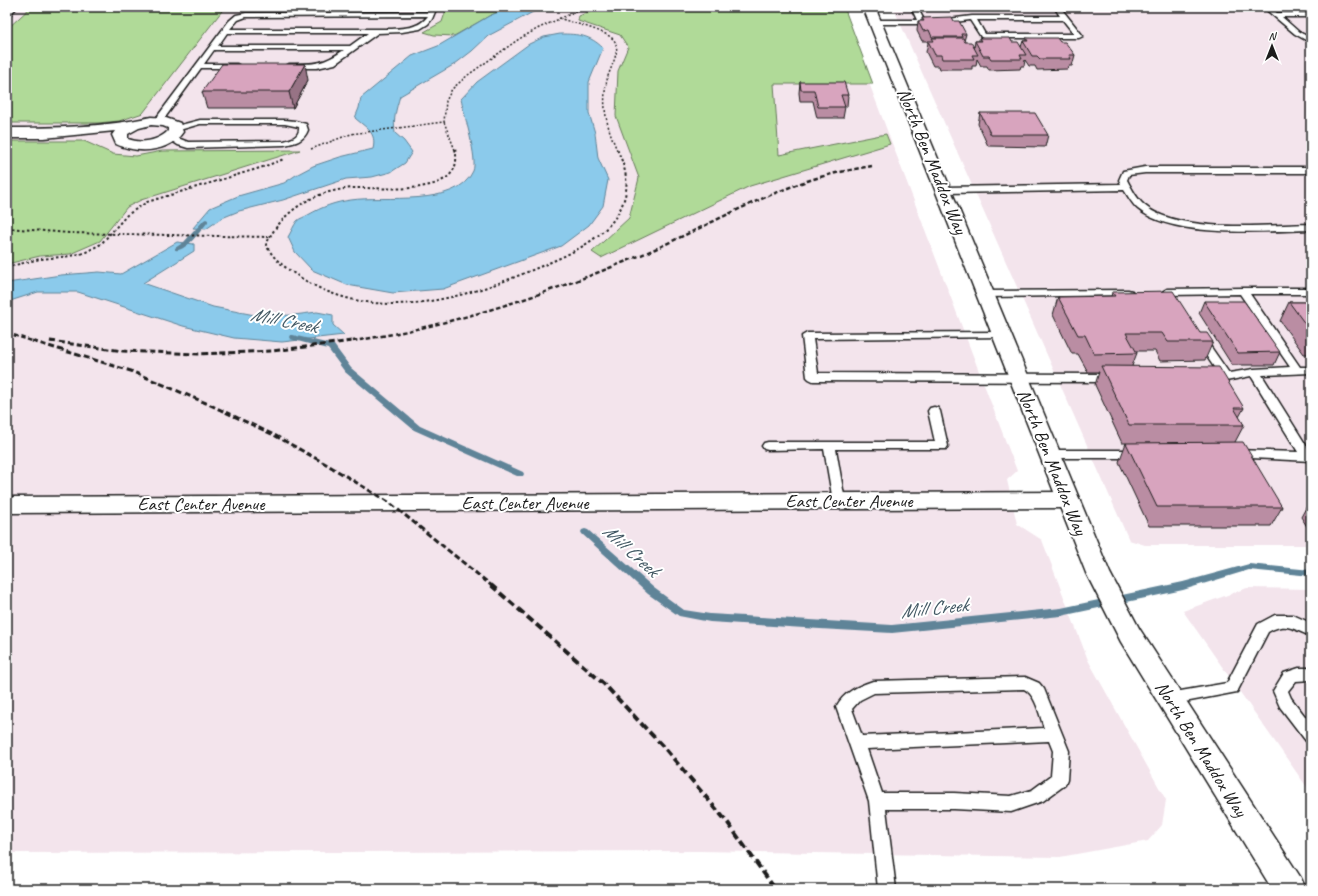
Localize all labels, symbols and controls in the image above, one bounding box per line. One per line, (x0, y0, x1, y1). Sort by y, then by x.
north arrow (1252, 26, 1292, 66)
text: N (1269, 29, 1278, 43)
street label: North Ben Maddox Way (892, 84, 973, 239)
water label: Mill Creek (249, 301, 323, 339)
street label: North Ben Maddox Way (1012, 385, 1093, 540)
street label: East Center Avenue (785, 489, 914, 513)
street label: East Center Avenue (461, 491, 590, 515)
street label: East Center Avenue (137, 492, 266, 516)
water label: Mill Creek (598, 518, 667, 584)
water label: Mill Creek (899, 592, 972, 624)
street label: North Ben Maddox Way (1150, 677, 1253, 823)

